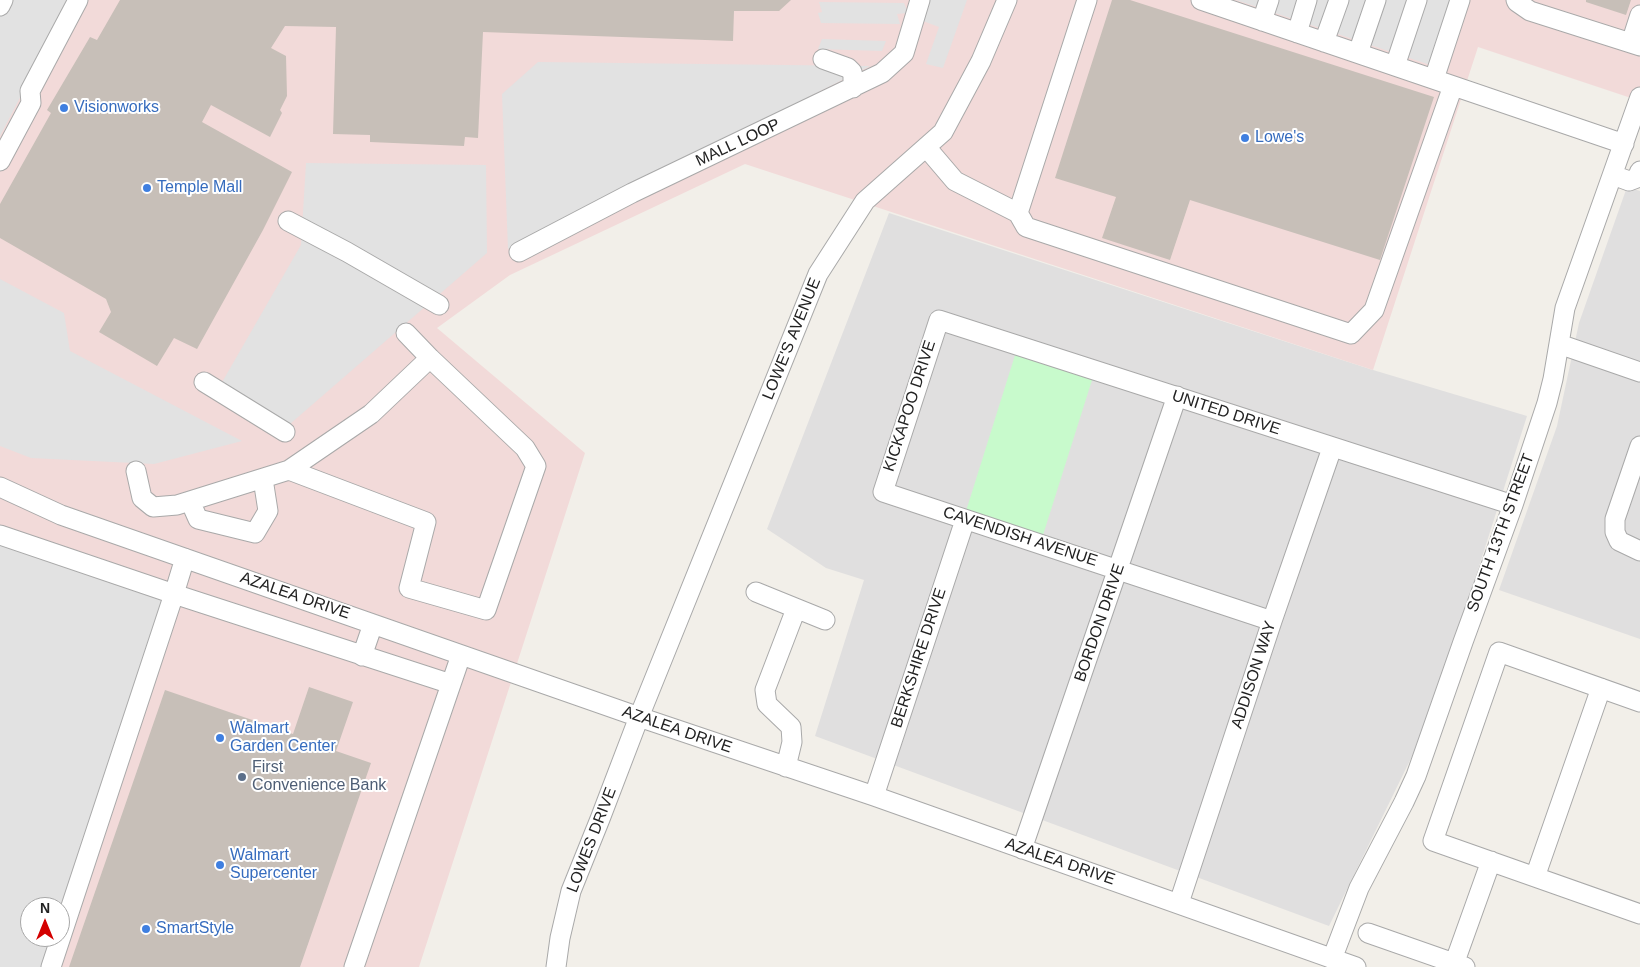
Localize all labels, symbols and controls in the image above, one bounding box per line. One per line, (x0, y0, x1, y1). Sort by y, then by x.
place label: Visionworks (74, 98, 159, 118)
marker: Visionworks (58, 102, 70, 114)
street label: MALL LOOP (693, 115, 783, 171)
place label: Lowe's (1255, 128, 1304, 148)
marker: Lowe's (1239, 132, 1251, 144)
place label: Temple Mall (157, 178, 242, 198)
marker: Temple Mall (141, 182, 153, 194)
street label: LOWE'S AVENUE (759, 275, 825, 403)
street label: KICKAPOO DRIVE (880, 338, 940, 474)
street label: UNITED DRIVE (1169, 386, 1283, 440)
street label: SOUTH 13TH STREET (1463, 451, 1539, 615)
street label: CAVENDISH AVENUE (940, 503, 1100, 571)
street label: BORDON DRIVE (1071, 561, 1129, 685)
street label: AZALEA DRIVE (238, 568, 352, 624)
street label: BERKSHIRE DRIVE (887, 586, 951, 730)
street label: ADDISON WAY (1228, 619, 1280, 731)
street label: AZALEA DRIVE (620, 702, 734, 758)
place label: Walmart Garden Center (230, 719, 336, 757)
marker: Walmart Garden Center (214, 732, 226, 744)
place label: First Convenience Bank (252, 758, 386, 796)
marker: First Convenience Bank (236, 771, 248, 783)
street label: LOWES DRIVE (563, 785, 621, 895)
street label: AZALEA DRIVE (1003, 834, 1117, 890)
place label: Walmart Supercenter (230, 846, 317, 884)
marker: Walmart Supercenter (214, 859, 226, 871)
north arrow (20, 897, 70, 947)
text: N (40, 900, 50, 916)
place label: SmartStyle (156, 919, 234, 939)
marker: SmartStyle (140, 923, 152, 935)

